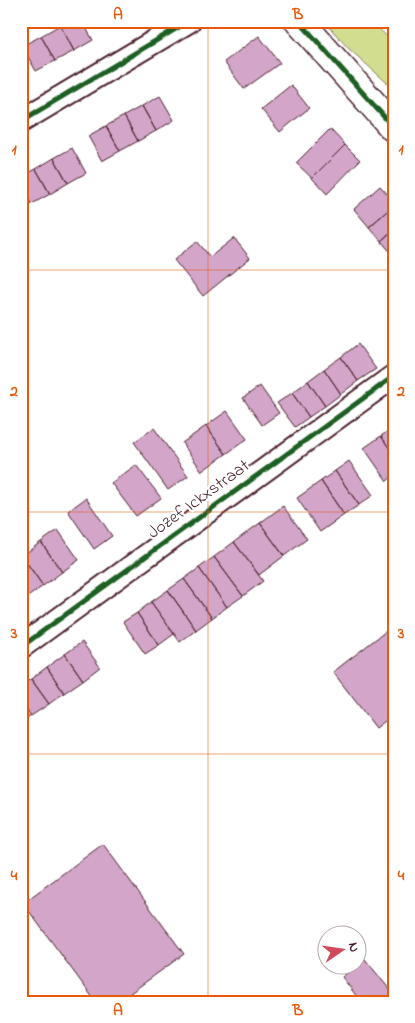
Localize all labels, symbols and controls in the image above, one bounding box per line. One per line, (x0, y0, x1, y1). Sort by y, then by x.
text: A (113, 3, 123, 27)
text: B (292, 3, 304, 27)
text: 1 (11, 138, 17, 162)
text: 1 (398, 138, 404, 162)
text: 2 (9, 380, 18, 404)
text: 2 (396, 380, 405, 404)
street label: Jozef Ickxstraat (142, 454, 256, 546)
text: 3 (10, 622, 18, 646)
text: 3 (397, 622, 405, 646)
text: 4 (10, 864, 18, 888)
text: 4 (397, 864, 405, 888)
north arrow (318, 926, 368, 976)
text: N (342, 940, 364, 954)
text: A (113, 999, 123, 1023)
text: B (292, 999, 304, 1023)

